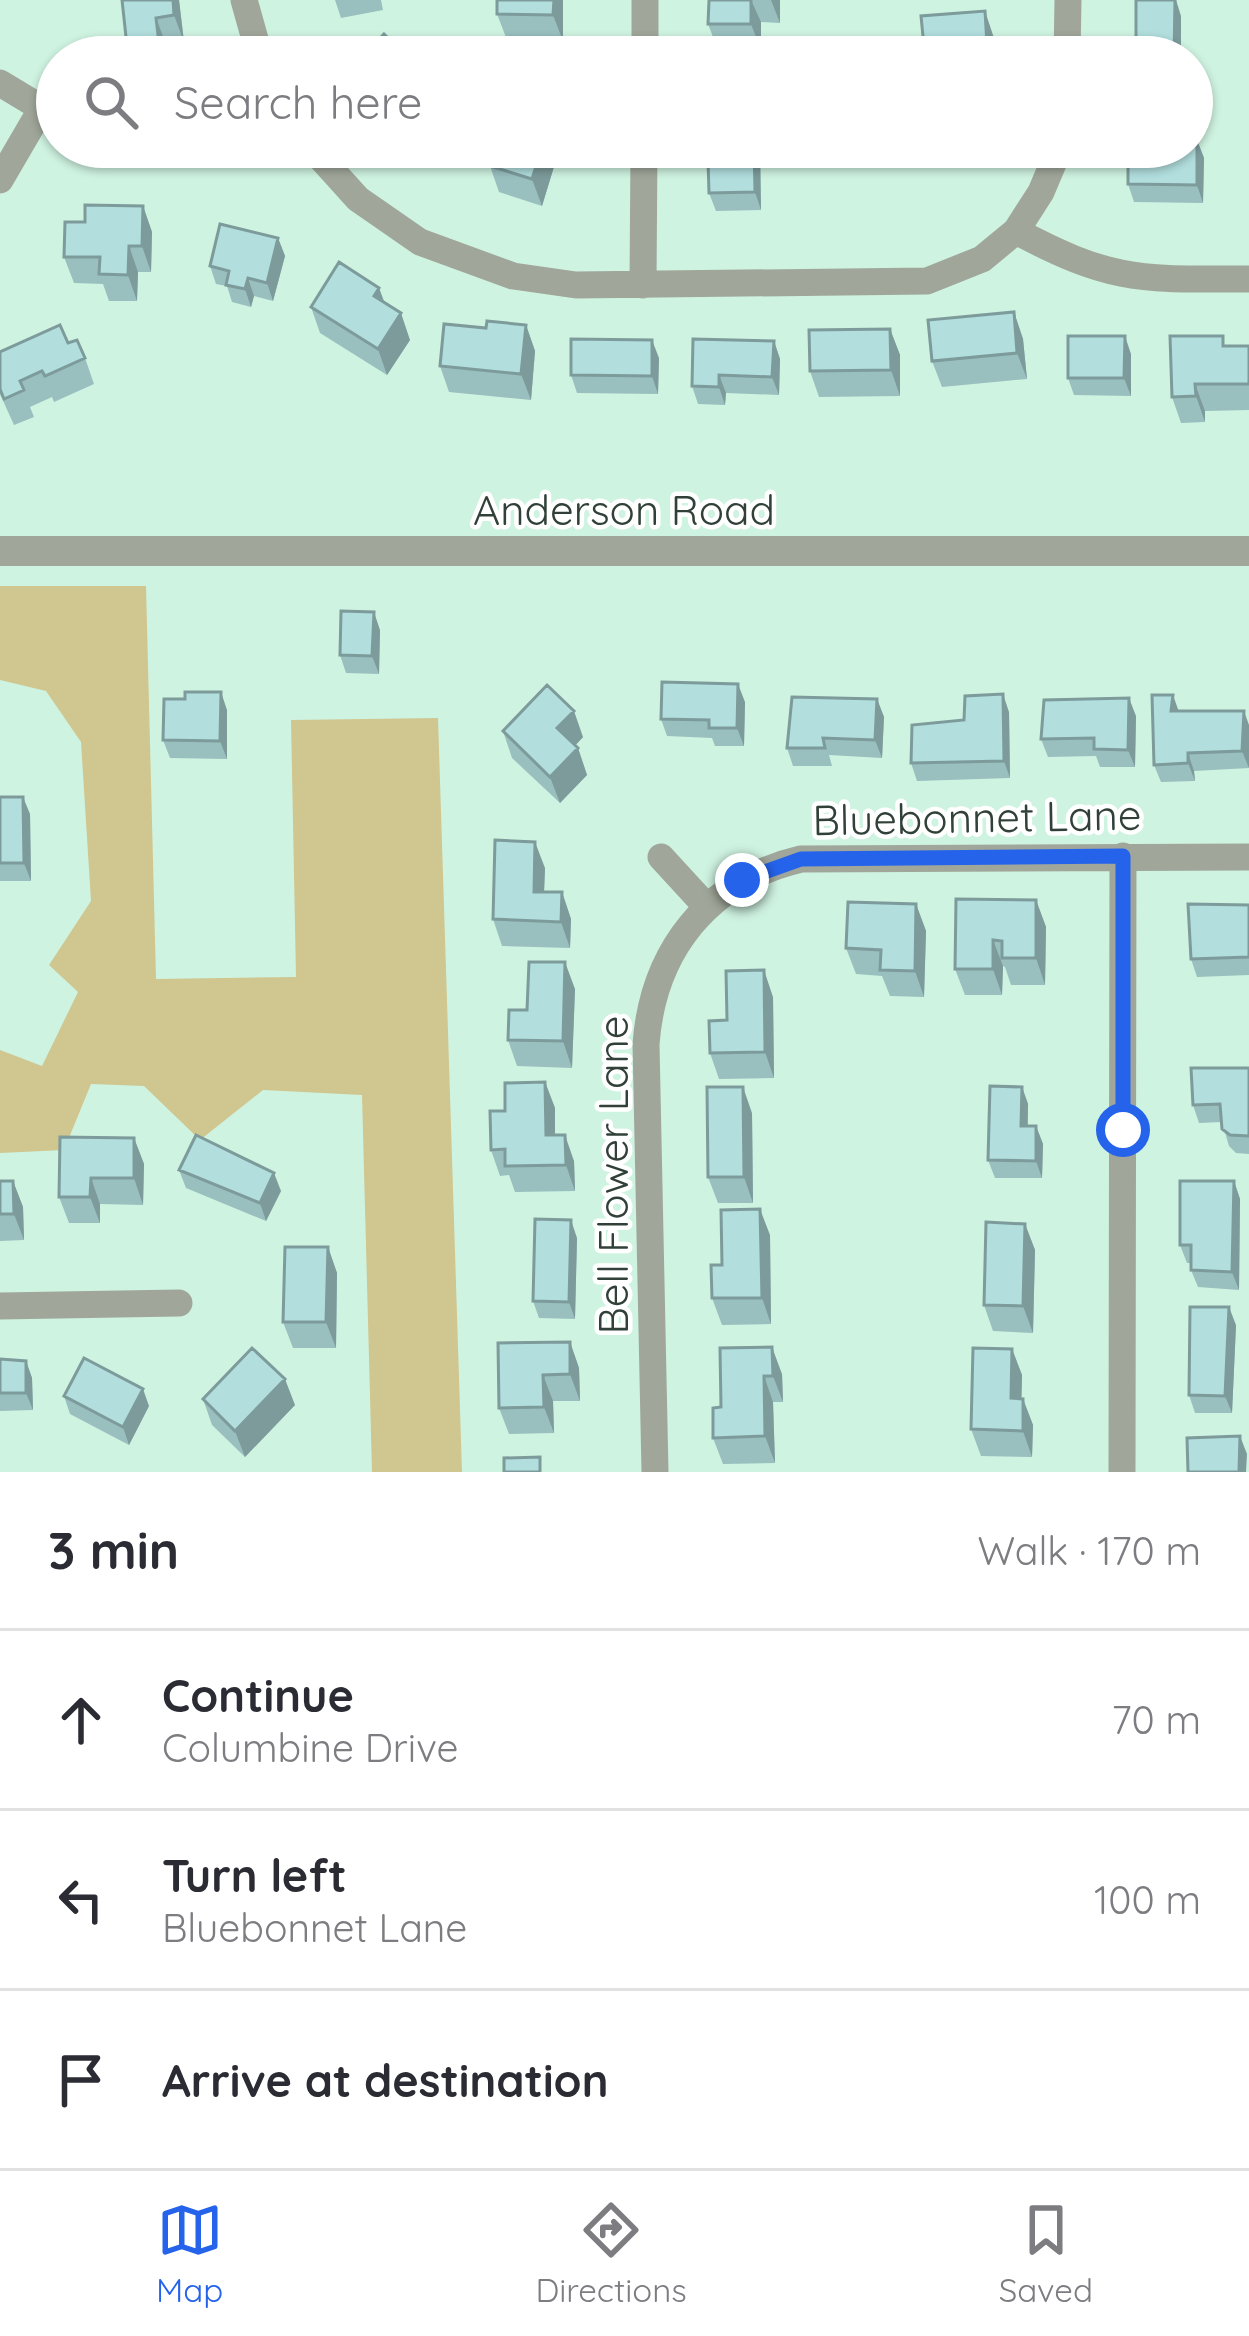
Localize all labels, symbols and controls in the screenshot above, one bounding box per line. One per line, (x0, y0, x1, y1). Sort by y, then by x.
search box (36, 36, 1213, 168)
icon: search (78, 69, 144, 135)
text: Search here (174, 74, 422, 130)
street label: Anderson Road (473, 483, 775, 536)
street label: Bluebonnet Lane (812, 788, 1142, 846)
route end (715, 853, 769, 907)
street label: Bell Flower Lane (586, 1016, 639, 1334)
route start (1096, 1103, 1150, 1157)
text: 3 min (48, 1518, 179, 1582)
text: Walk · 170 m (977, 1526, 1201, 1575)
text: Continue (162, 1667, 354, 1723)
icon: ahead (48, 1687, 114, 1753)
text: 70 m (1112, 1695, 1201, 1744)
text: Columbine Drive (162, 1723, 459, 1772)
text: Turn left (162, 1847, 347, 1903)
icon: left (48, 1867, 114, 1933)
text: 100 m (1094, 1875, 1201, 1924)
text: Bluebonnet Lane (162, 1903, 467, 1952)
icon: arrive (48, 2047, 114, 2113)
text: Arrive at destination (162, 2052, 608, 2108)
tab: Map (156, 2197, 223, 2310)
tab: Directions (535, 2197, 687, 2310)
tab: Saved (999, 2197, 1093, 2310)

